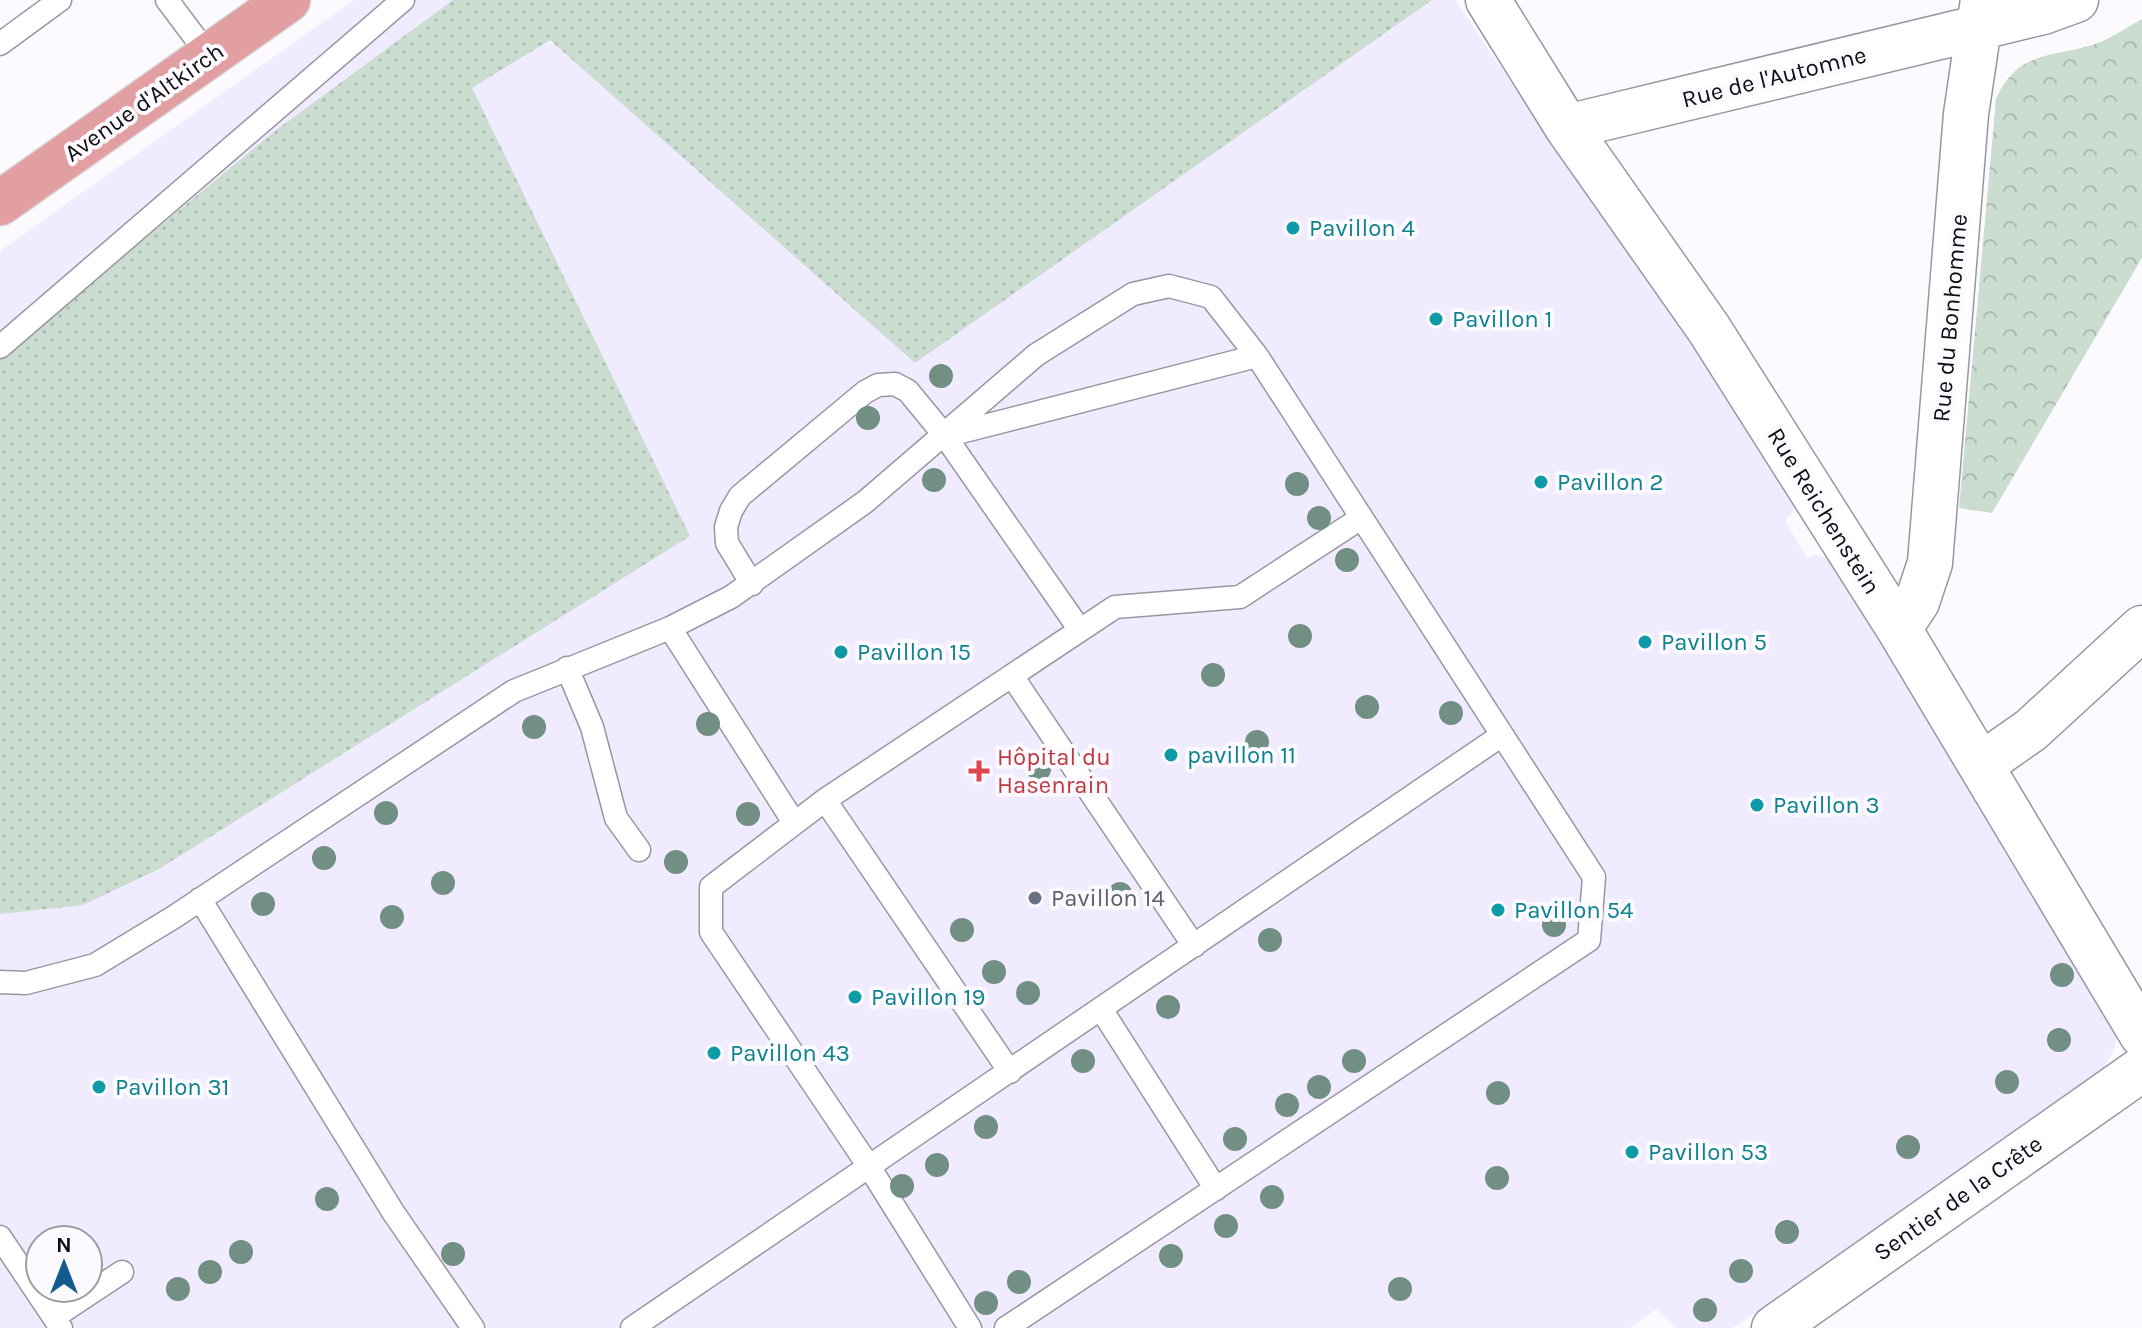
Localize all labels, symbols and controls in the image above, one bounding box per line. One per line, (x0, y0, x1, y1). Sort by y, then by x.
street label: Avenue d'Altkirch (59, 37, 229, 167)
street label: Rue de l'Automne (1679, 41, 1869, 113)
street label: Rue du Bonhomme (1927, 213, 1973, 423)
place label: Pavillon 4 (1309, 214, 1415, 242)
marker: Pavillon 4 (1284, 219, 1302, 237)
place label: Pavillon 1 (1452, 305, 1552, 333)
marker: Pavillon 1 (1427, 310, 1445, 328)
street label: Rue Reichenstein (1762, 423, 1886, 599)
place label: Pavillon 2 (1557, 468, 1663, 496)
marker: Pavillon 2 (1532, 473, 1550, 491)
place label: Pavillon 5 (1661, 628, 1767, 656)
marker: Pavillon 5 (1636, 633, 1654, 651)
place label: Pavillon 15 (857, 638, 971, 666)
marker: Pavillon 15 (832, 643, 850, 661)
place label: pavillon 11 (1187, 741, 1296, 769)
place label: Hôpital du Hasenrain (997, 743, 1111, 799)
marker: pavillon 11 (1162, 746, 1180, 764)
marker: Hôpital du Hasenrain (968, 760, 990, 782)
place label: Pavillon 3 (1773, 791, 1880, 819)
marker: Pavillon 3 (1748, 796, 1766, 814)
place label: Pavillon 14 (1051, 884, 1165, 912)
marker: Pavillon 14 (1026, 889, 1044, 907)
place label: Pavillon 54 (1514, 896, 1633, 924)
marker: Pavillon 54 (1489, 901, 1507, 919)
place label: Pavillon 19 (871, 983, 985, 1011)
marker: Pavillon 19 (846, 988, 864, 1006)
place label: Pavillon 43 (730, 1039, 850, 1067)
marker: Pavillon 43 (705, 1044, 723, 1062)
place label: Pavillon 31 (115, 1073, 230, 1101)
marker: Pavillon 31 (90, 1078, 108, 1096)
street label: Sentier de la Crête (1868, 1129, 2048, 1267)
place label: Pavillon 53 (1648, 1138, 1768, 1166)
marker: Pavillon 53 (1623, 1143, 1641, 1161)
north arrow (24, 1224, 104, 1304)
text: N (56, 1232, 72, 1258)

